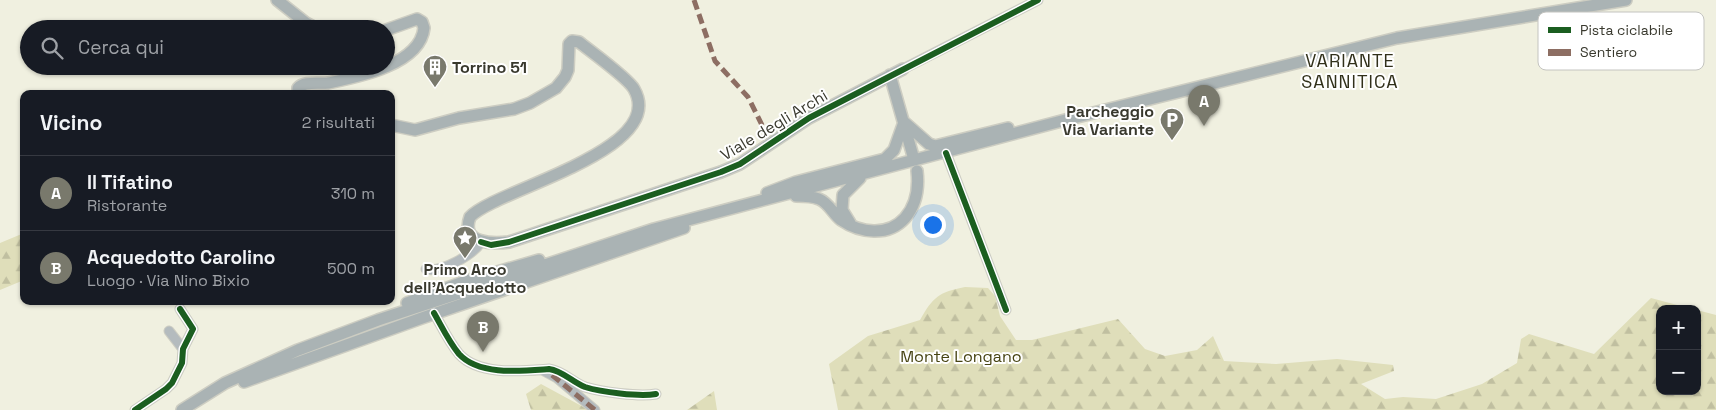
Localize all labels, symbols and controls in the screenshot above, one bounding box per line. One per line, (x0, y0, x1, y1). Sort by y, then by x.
legend (1538, 12, 1704, 70)
search box (20, 20, 395, 75)
text: Pista ciclabile (1580, 21, 1673, 39)
icon: search (38, 34, 66, 62)
text: Cerca qui (78, 35, 164, 60)
text: Sentiero (1580, 43, 1637, 61)
district label: VARIANTE SANNITICA (1301, 49, 1399, 93)
building icon: Torrino 51 (422, 54, 448, 88)
place label: Torrino 51 (452, 57, 527, 78)
street label: Viale degli Archi (717, 85, 831, 165)
pin: A (1188, 85, 1220, 126)
place label: Parcheggio Via Variante (1062, 101, 1154, 140)
parking icon: Parcheggio Via Variante (1159, 107, 1185, 141)
text: Vicino (40, 109, 102, 136)
text: 2 risultati (302, 112, 375, 133)
text: Il Tifatino (87, 170, 173, 195)
text: A (51, 183, 61, 204)
text: 310 m (331, 183, 375, 204)
text: Ristorante (87, 195, 167, 216)
your location (920, 212, 946, 238)
place icon: Primo Arco dell'Acquedotto (452, 225, 478, 259)
text: Acquedotto Carolino (87, 245, 276, 270)
text: B (51, 258, 61, 279)
text: 500 m (327, 258, 375, 279)
place label: Primo Arco dell'Acquedotto (404, 259, 527, 298)
text: Luogo · Via Nino Bixio (87, 270, 250, 291)
map controls (1656, 305, 1701, 395)
button: + (1656, 305, 1701, 350)
pin: B (467, 311, 499, 352)
park label: Monte Longano (900, 346, 1022, 367)
button: − (1656, 350, 1701, 395)

